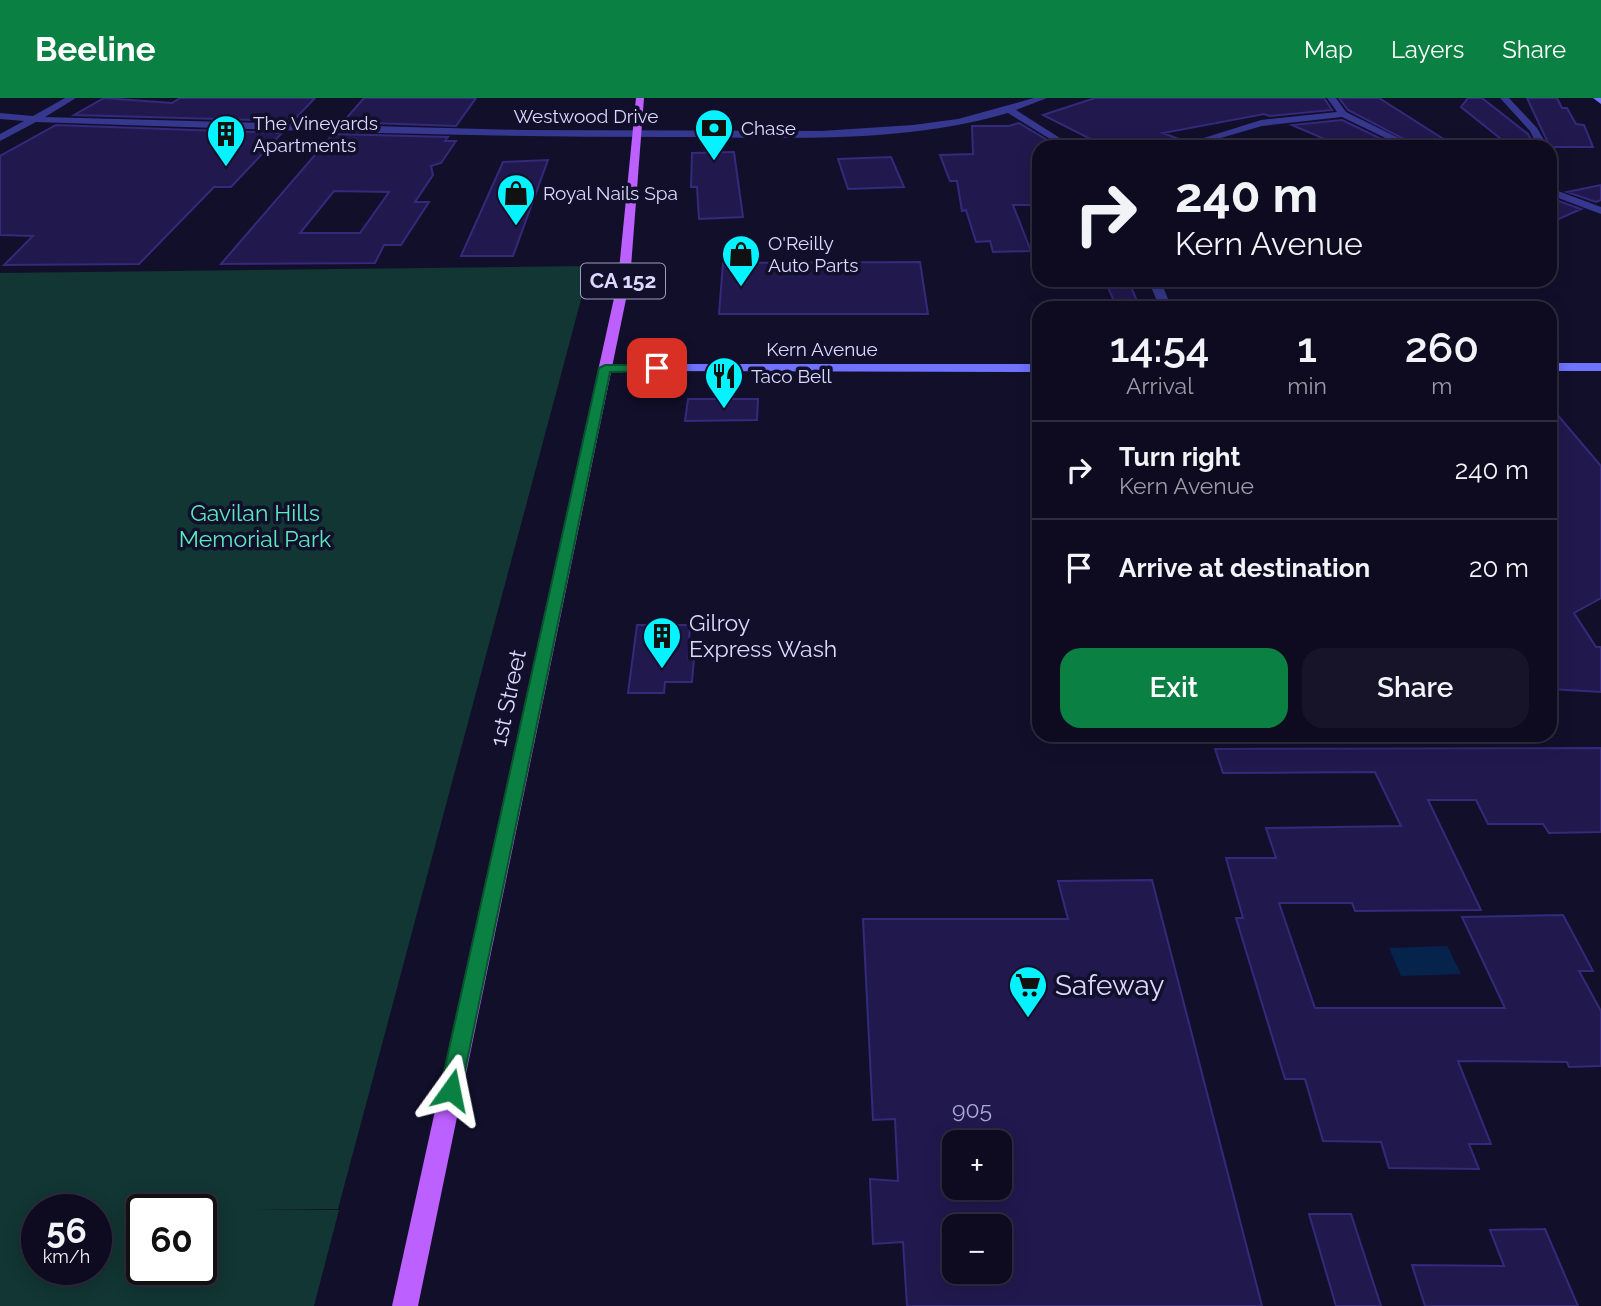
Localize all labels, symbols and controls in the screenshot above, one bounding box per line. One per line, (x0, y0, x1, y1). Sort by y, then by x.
text: Beeline (35, 30, 156, 69)
text: Map (1304, 35, 1353, 64)
text: Layers (1391, 35, 1464, 64)
text: Share (1502, 35, 1566, 64)
street label: Westwood Drive (513, 105, 659, 127)
bank icon: Chase (693, 107, 735, 162)
place label: The Vineyards Apartments (253, 112, 378, 156)
building icon: The Vineyards Apartments (205, 113, 247, 168)
place label: Chase (741, 117, 796, 139)
text: 240 m (1175, 166, 1318, 223)
icon: right (1060, 168, 1151, 259)
shop icon: Royal Nails Spa (495, 172, 537, 227)
place label: Royal Nails Spa (543, 182, 678, 204)
text: Kern Avenue (1175, 225, 1363, 262)
place label: O'Reilly Auto Parts (768, 232, 859, 276)
shop icon: O'Reilly Auto Parts (720, 233, 762, 288)
road number: CA 152 (581, 264, 665, 298)
text: 14:54 (1110, 323, 1210, 372)
text: 1 (1297, 323, 1317, 372)
text: 260 (1405, 323, 1479, 372)
pin (627, 338, 687, 398)
street label: Kern Avenue (766, 338, 878, 360)
icon: arrive (638, 349, 676, 387)
restaurant icon: Taco Bell (703, 355, 745, 410)
place label: Taco Bell (751, 365, 832, 387)
text: Arrival (1126, 372, 1193, 399)
text: min (1287, 372, 1327, 399)
text: m (1431, 372, 1453, 399)
text: Turn right (1119, 442, 1240, 472)
icon: right (1060, 451, 1098, 489)
text: 240 m (1455, 455, 1529, 485)
text: Kern Avenue (1119, 472, 1254, 499)
park label: Gavilan Hills Memorial Park (179, 499, 331, 552)
icon: arrive (1060, 549, 1098, 587)
text: Arrive at destination (1119, 553, 1370, 583)
text: 20 m (1469, 553, 1529, 583)
place label: Gilroy Express Wash (689, 609, 837, 662)
building icon: Gilroy Express Wash (641, 615, 683, 670)
street label: 1st Street (484, 647, 531, 749)
button: Exit (1060, 648, 1288, 728)
button: Share (1302, 648, 1529, 728)
supermarket icon: Safeway (1007, 964, 1049, 1019)
place label: Safeway (1055, 969, 1164, 1002)
position arrow (414, 1053, 488, 1127)
house number: 905 (952, 1096, 992, 1123)
map controls (942, 1130, 1012, 1284)
button: + (942, 1130, 1012, 1200)
speed limit sign: 60 (126, 1194, 217, 1285)
text: 56 (46, 1210, 87, 1251)
button: − (942, 1214, 1012, 1284)
text: km/h (43, 1246, 90, 1267)

